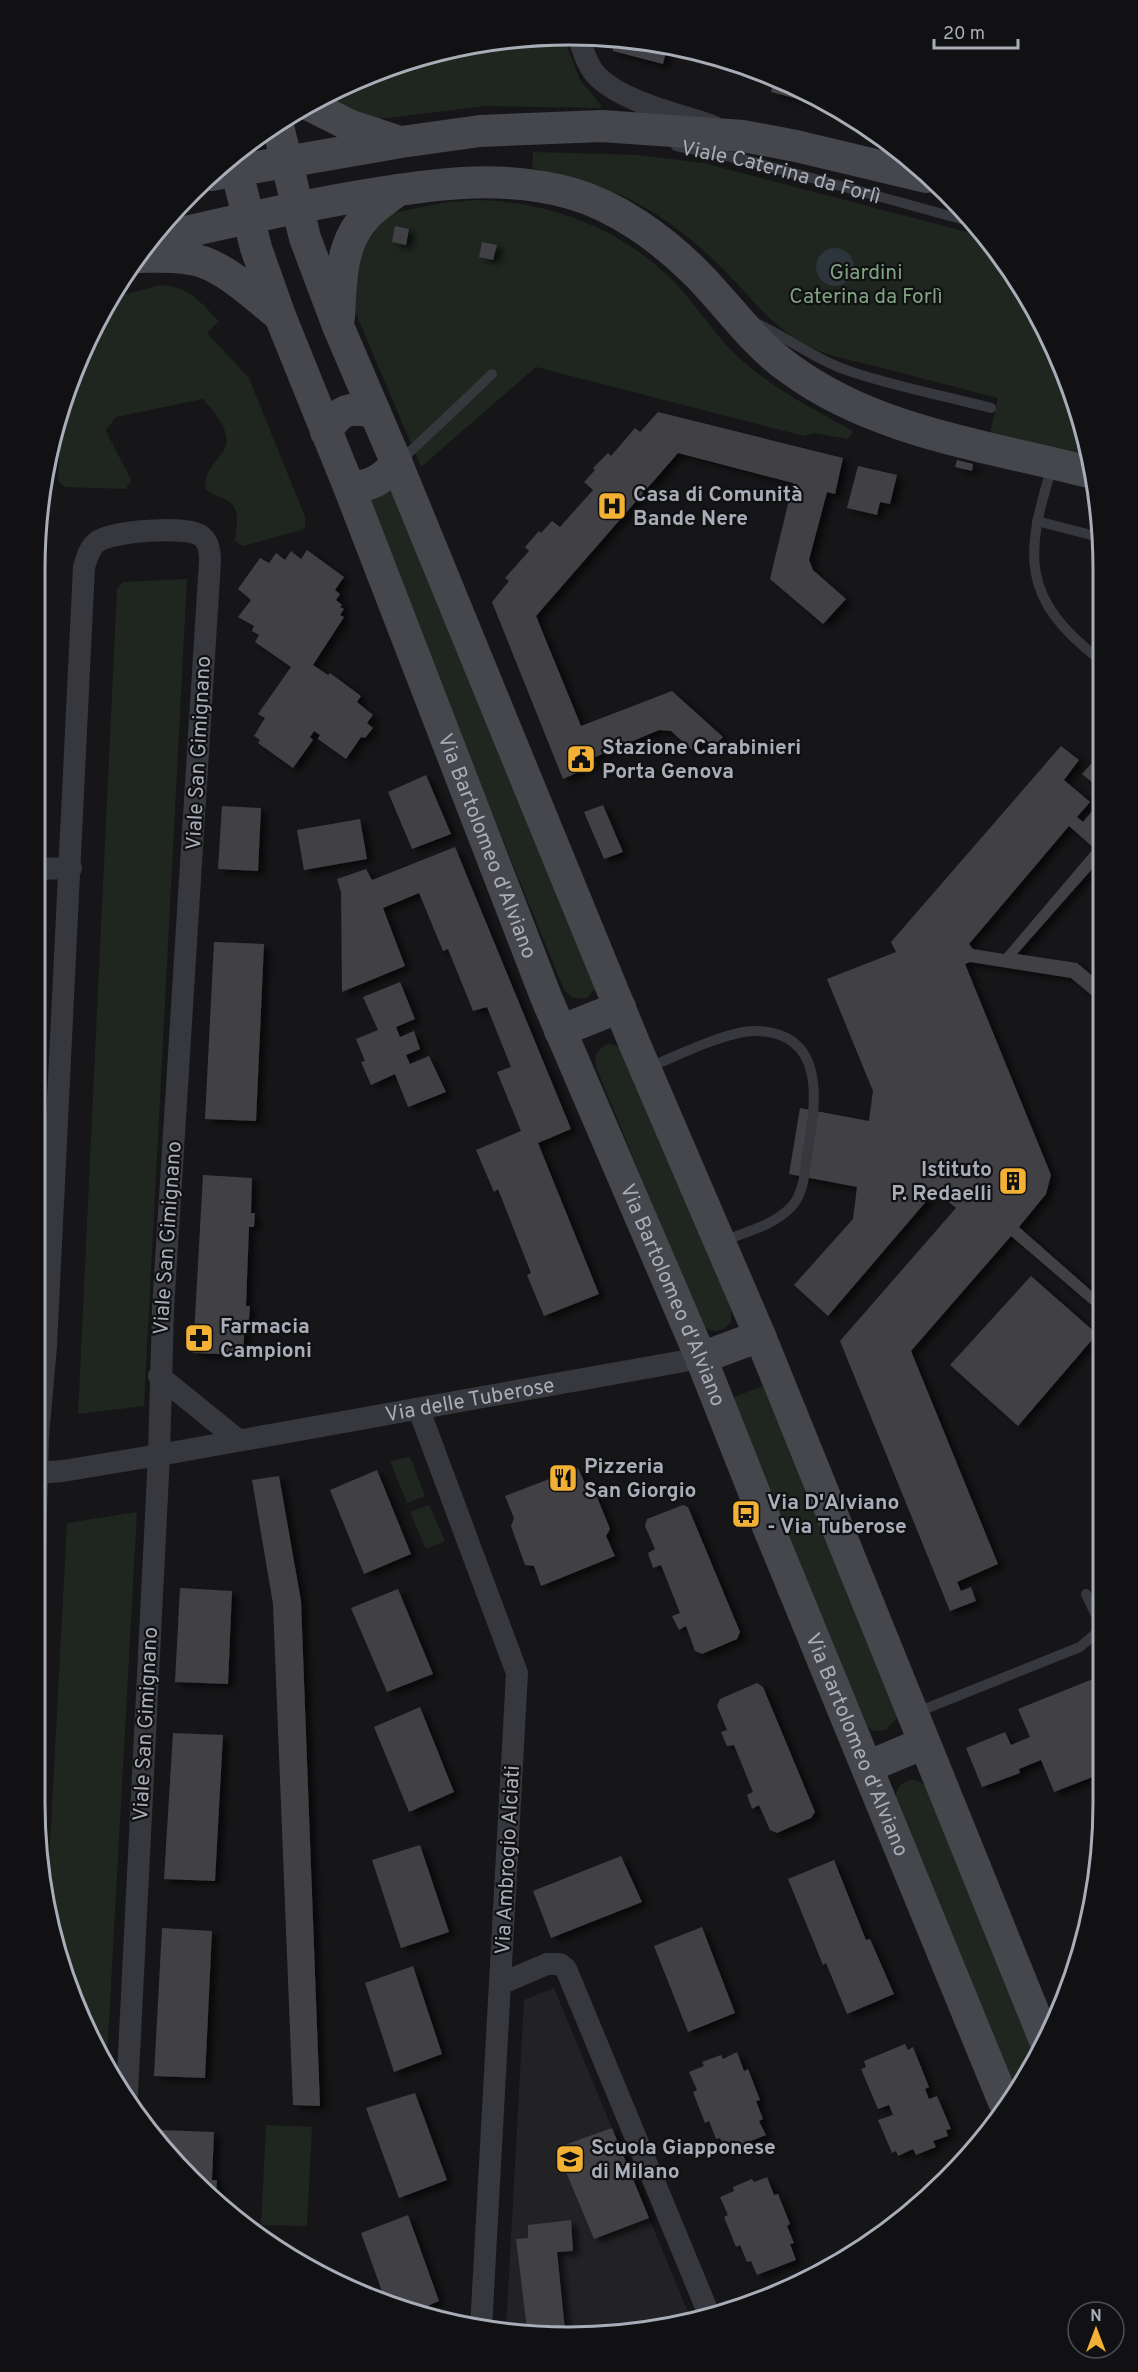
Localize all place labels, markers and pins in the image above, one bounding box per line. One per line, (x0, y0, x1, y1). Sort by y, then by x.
place label: Casa di Comunità Bande Nere (633, 482, 803, 533)
hospital icon: Casa di Comunità Bande Nere (596, 490, 628, 522)
place label: Stazione Carabinieri Porta Genova (602, 735, 801, 786)
public building icon: Stazione Carabinieri Porta Genova (565, 743, 597, 775)
place label: Istituto P. Redaelli (891, 1157, 992, 1208)
building icon: Istituto P. Redaelli (997, 1165, 1029, 1197)
place label: Farmacia Campioni (220, 1314, 312, 1365)
pharmacy icon: Farmacia Campioni (183, 1322, 215, 1354)
place label: Pizzeria San Giorgio (584, 1454, 697, 1505)
restaurant icon: Pizzeria San Giorgio (547, 1462, 579, 1494)
place label: Via D'Alviano - Via Tuberose (767, 1490, 907, 1541)
bus stop icon: Via D'Alviano - Via Tuberose (730, 1498, 762, 1530)
place label: Scuola Giapponese di Milano (591, 2135, 776, 2186)
school or university icon: Scuola Giapponese di Milano (554, 2143, 586, 2175)

